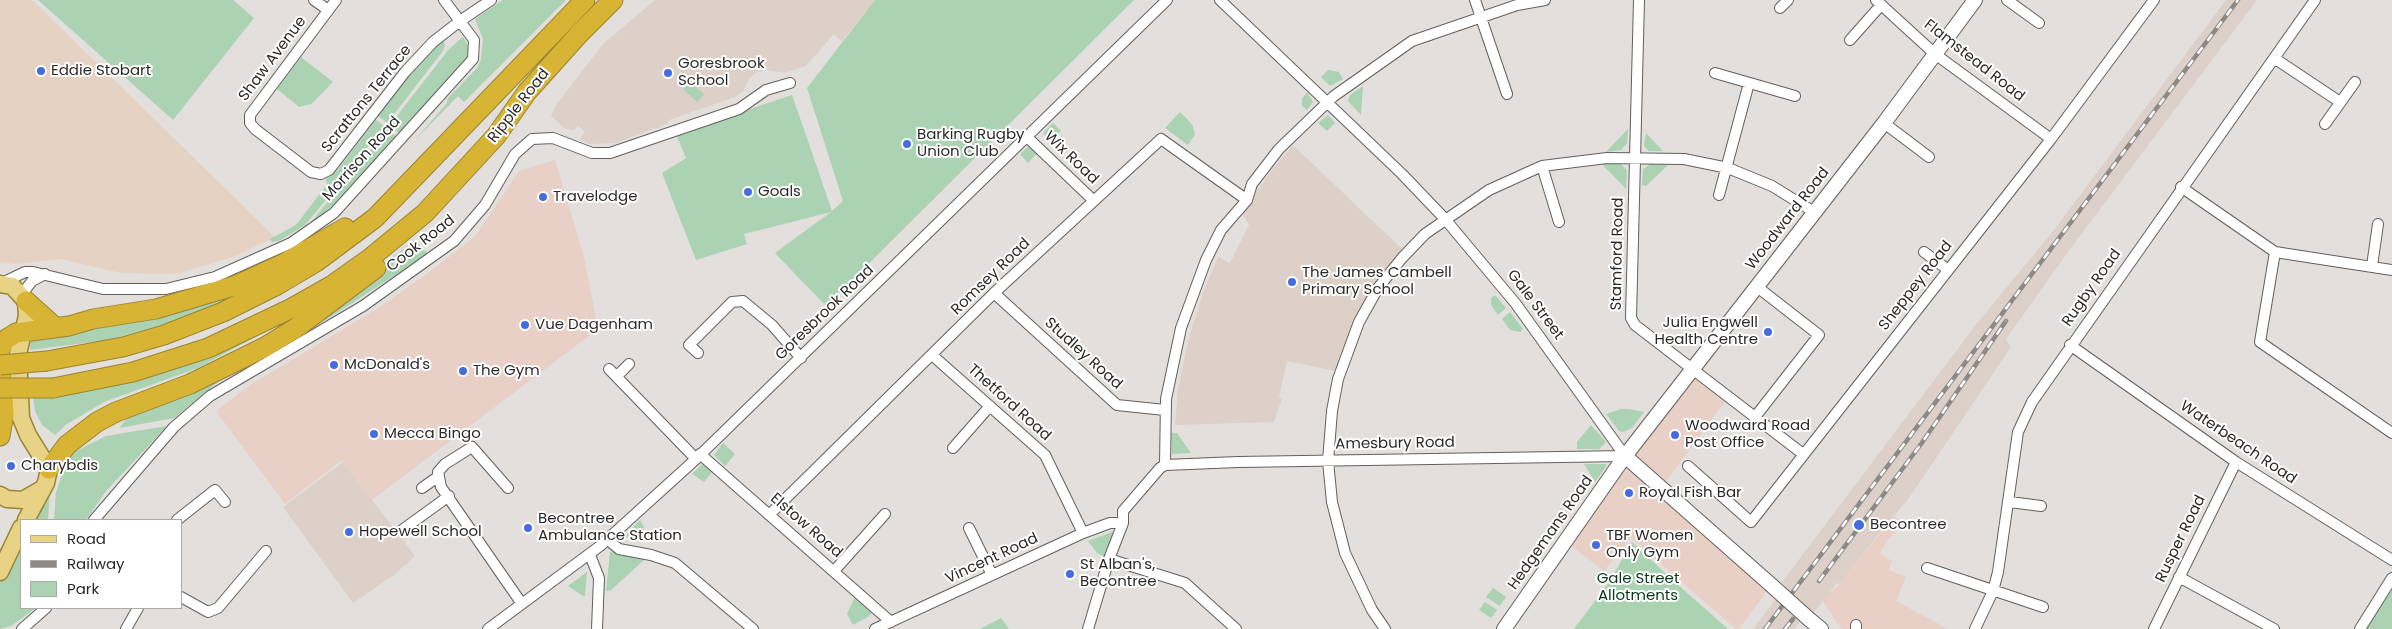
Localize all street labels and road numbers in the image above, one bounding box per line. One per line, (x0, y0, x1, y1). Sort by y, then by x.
street label: Shaw Avenue (235, 13, 311, 105)
street label: Flamstead Road (1920, 16, 2028, 106)
street label: Scrattons Terrace (318, 42, 416, 156)
street label: Ripple Road (484, 65, 554, 147)
street label: Morrison Road (319, 113, 405, 205)
street label: Wix Road (1040, 128, 1102, 188)
street label: Woodward Road (1742, 164, 1834, 274)
street label: Stamford Road (1608, 197, 1628, 311)
street label: Cook Road (383, 212, 459, 276)
street label: Romsey Road (948, 235, 1034, 319)
street label: Sheppey Road (1875, 238, 1957, 334)
street label: Rugby Road (2059, 246, 2125, 330)
street label: Goresbrook Road (772, 261, 878, 365)
street label: Gale Street (1503, 267, 1567, 343)
street label: Studley Road (1040, 314, 1126, 394)
street label: Thetford Road (964, 361, 1054, 445)
street label: Waterbeach Road (2176, 397, 2300, 489)
street label: Amesbury Road (1335, 434, 1455, 454)
street label: Hedgemans Road (1505, 472, 1597, 594)
street label: Elstow Road (766, 490, 846, 562)
street label: Rusper Road (2152, 493, 2210, 585)
street label: Vincent Road (943, 530, 1041, 588)

